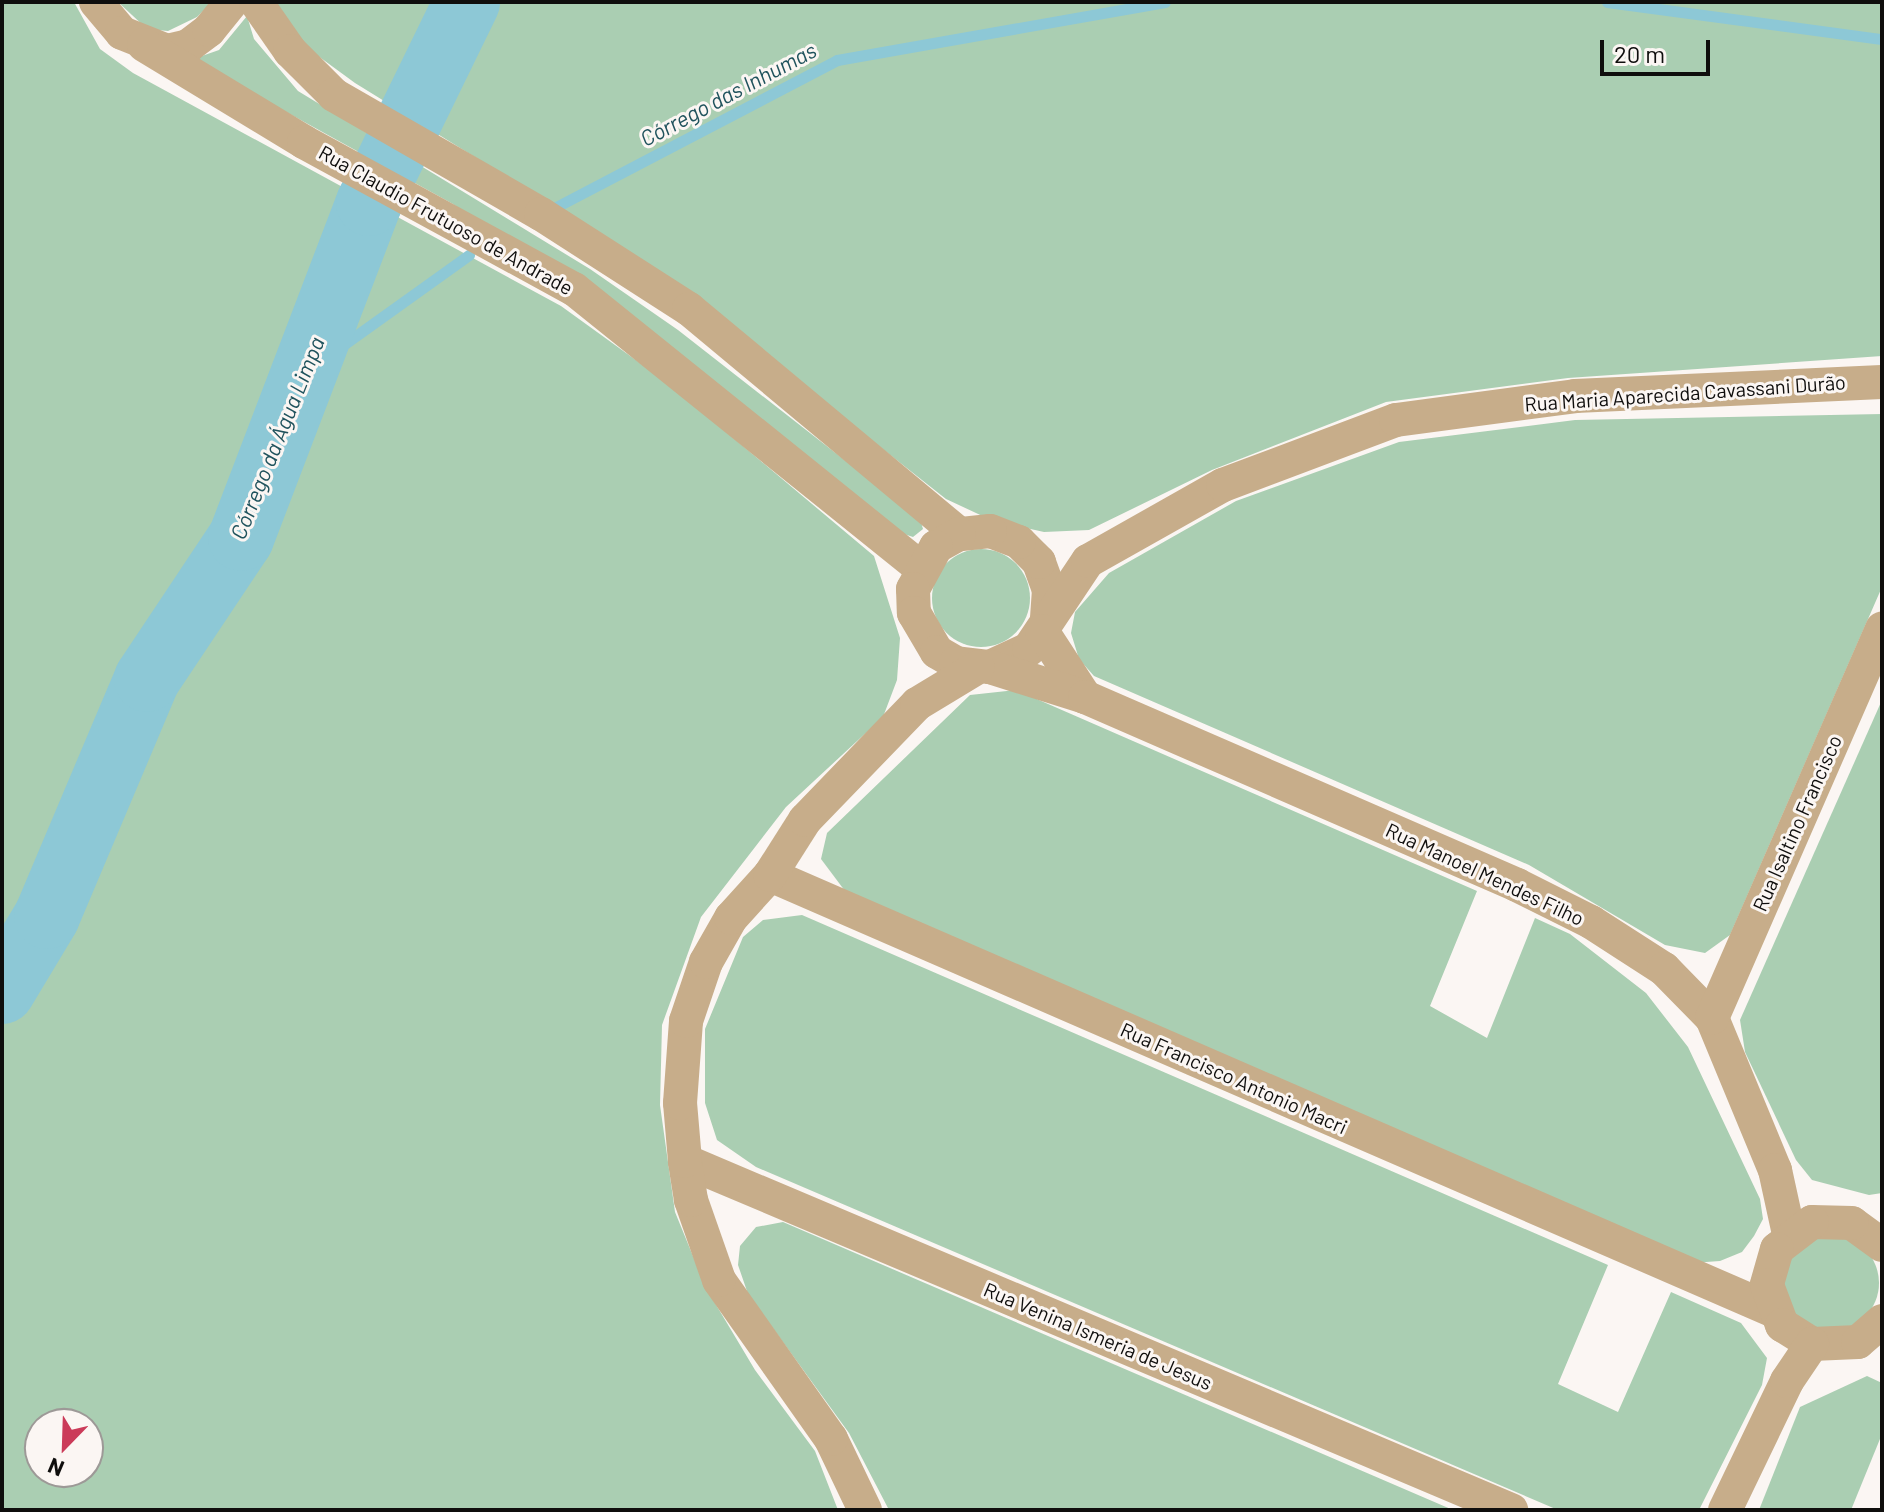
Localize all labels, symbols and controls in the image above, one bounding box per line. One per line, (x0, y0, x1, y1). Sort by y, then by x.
scale bar (1604, 24, 1714, 74)
water label: Córrego das Inhumas (635, 36, 821, 152)
text: 20 m (1614, 39, 1665, 68)
street label: Rua Claudio Frutuoso de Andrade (315, 140, 577, 300)
water label: Córrego da Água Limpa (224, 333, 330, 543)
street label: Rua Maria Aparecida Cavassani Durão (1524, 370, 1846, 416)
street label: Rua Isaltino Francisco (1747, 731, 1847, 915)
street label: Rua Manoel Mendes Filho (1382, 818, 1588, 930)
street label: Rua Francisco Antonio Macri (1117, 1017, 1351, 1139)
street label: Rua Venina Ismeria de Jesus (980, 1277, 1216, 1395)
north arrow (24, 1408, 104, 1488)
text: N (44, 1453, 67, 1483)

